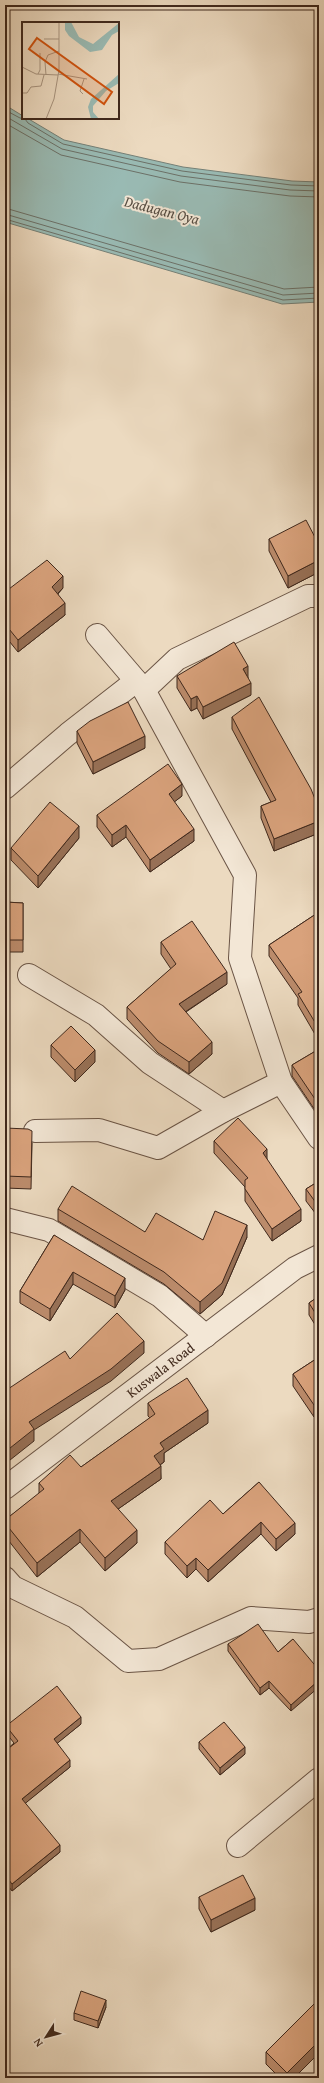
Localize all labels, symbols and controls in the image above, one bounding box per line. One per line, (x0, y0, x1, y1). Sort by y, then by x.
inset map (22, 22, 119, 119)
water label: Dadugan Oya (121, 190, 202, 229)
street label: Kuswala Road (122, 1337, 199, 1403)
north arrow (26, 2017, 66, 2057)
text: N (29, 2035, 47, 2051)

